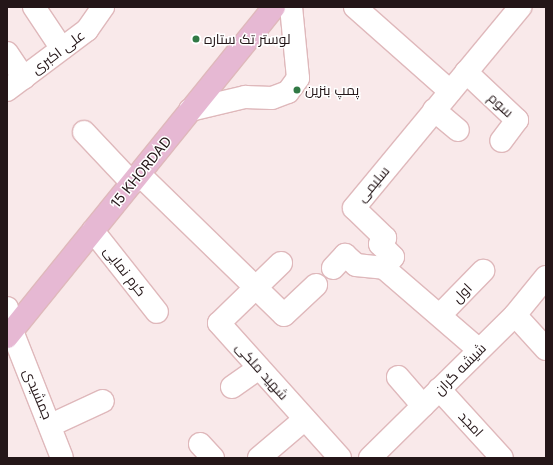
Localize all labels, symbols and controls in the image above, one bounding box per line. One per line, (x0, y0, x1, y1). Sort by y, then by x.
street label: علی اکبری (28, 27, 88, 77)
place label: لوستر تک ستاره (204, 31, 291, 47)
marker: لوستر تک ستاره (191, 34, 201, 44)
place label: پمپ بنزین (305, 82, 359, 98)
marker: پمپ بنزین (292, 85, 302, 95)
street label: سوم (485, 89, 517, 121)
street label: 15 KHORDAD (107, 133, 175, 211)
street label: سلیمی (353, 163, 393, 205)
street label: کرم نمایی (100, 243, 150, 299)
street label: اول (449, 280, 475, 306)
street label: شهید ملکی (232, 339, 292, 403)
street label: شیشه گران (431, 340, 489, 398)
street label: جمشیدی (20, 366, 56, 422)
street label: امجد (455, 408, 487, 440)

